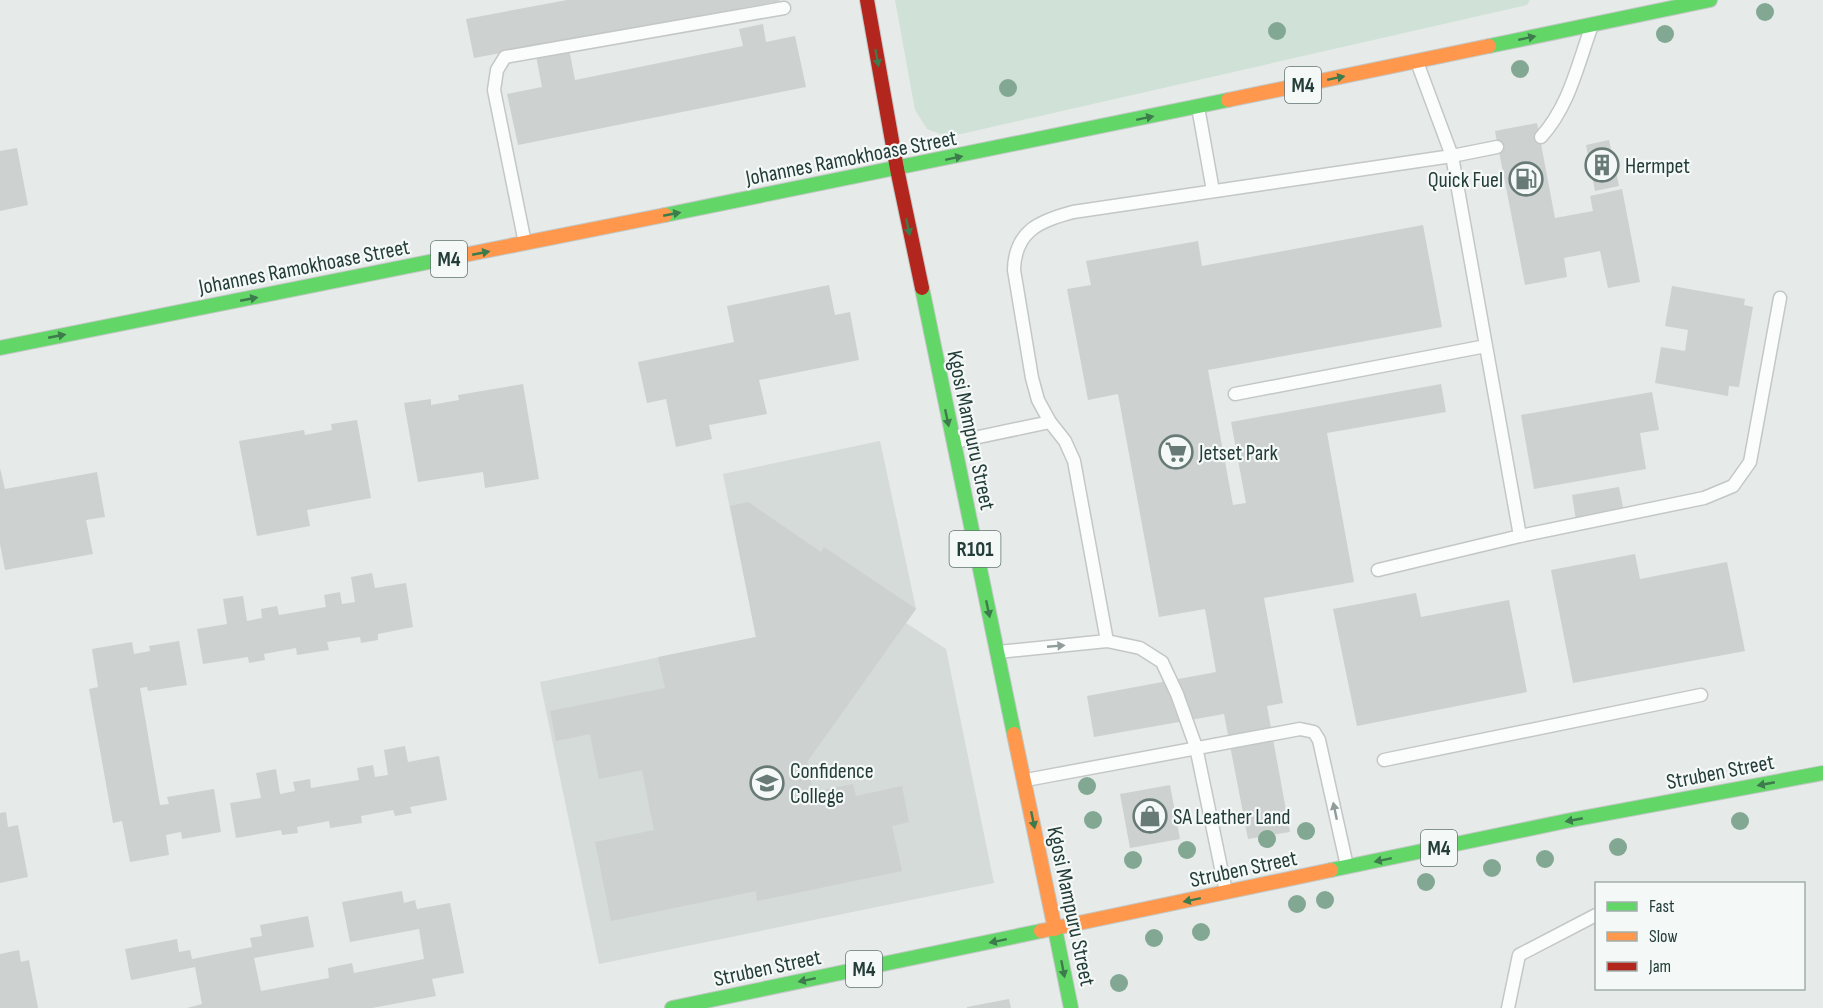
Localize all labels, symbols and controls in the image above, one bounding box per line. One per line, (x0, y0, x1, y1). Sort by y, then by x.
one-way arrow (1517, 33, 1536, 42)
one-way arrow (873, 48, 882, 67)
road number: M4 (1285, 67, 1321, 103)
one-way arrow (1327, 73, 1346, 82)
one-way arrow (1136, 113, 1155, 122)
street label: Johannes Ramokhoase Street (743, 125, 959, 192)
building icon: Hermpet (1584, 147, 1620, 183)
one-way arrow (945, 152, 963, 162)
place label: Hermpet (1625, 153, 1690, 180)
fuel station icon: Quick Fuel (1508, 161, 1544, 197)
place label: Quick Fuel (1428, 167, 1503, 194)
one-way arrow (663, 209, 682, 218)
one-way arrow (904, 217, 914, 236)
street label: Johannes Ramokhoase Street (196, 234, 412, 301)
road number: M4 (431, 241, 467, 277)
one-way arrow (472, 248, 491, 257)
one-way arrow (239, 294, 258, 303)
one-way arrow (48, 331, 67, 341)
street label: Kgosi Mampuru Street (940, 348, 1001, 513)
one-way arrow (943, 409, 953, 427)
supermarket icon: Jetset Park (1158, 434, 1194, 470)
place label: Jetset Park (1198, 440, 1279, 467)
road number: R101 (950, 531, 1000, 567)
one-way arrow (984, 599, 993, 618)
one-way arrow (1046, 641, 1065, 651)
street label: Struben Street (1664, 749, 1777, 796)
place label: Confidence College (790, 758, 874, 810)
school or university icon: Confidence College (749, 765, 785, 801)
one-way arrow (1756, 780, 1775, 789)
shop icon: SA Leather Land (1132, 798, 1168, 834)
one-way arrow (1329, 801, 1339, 820)
place label: SA Leather Land (1173, 804, 1291, 831)
one-way arrow (1028, 811, 1038, 829)
one-way arrow (1564, 816, 1583, 825)
street label: Kgosi Mampuru Street (1040, 824, 1101, 989)
road number: M4 (1421, 830, 1457, 866)
street label: Struben Street (1187, 845, 1300, 894)
one-way arrow (1373, 856, 1392, 865)
legend (1595, 882, 1805, 990)
one-way arrow (1183, 896, 1202, 906)
text: Fast (1649, 896, 1675, 917)
text: Slow (1649, 926, 1678, 947)
one-way arrow (988, 937, 1007, 946)
street label: Struben Street (711, 944, 824, 993)
road number: M4 (846, 951, 882, 987)
text: Jam (1648, 956, 1671, 977)
one-way arrow (1059, 959, 1068, 978)
one-way arrow (797, 976, 816, 985)

